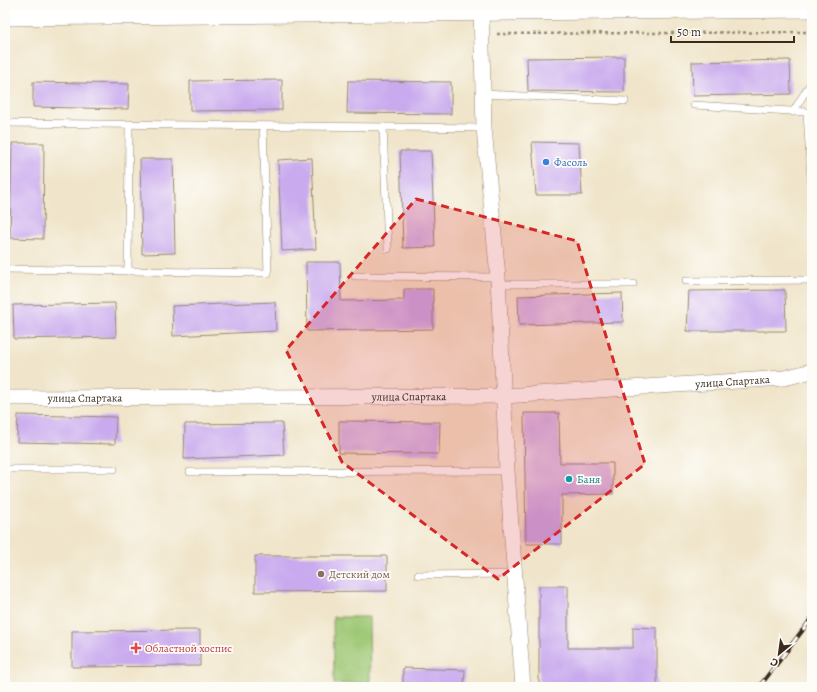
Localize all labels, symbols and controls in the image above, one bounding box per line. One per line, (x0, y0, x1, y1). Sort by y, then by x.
scale bar (671, 18, 794, 44)
text: 50 m (677, 24, 701, 40)
place label: Фасоль (554, 155, 587, 170)
marker: Фасоль (541, 157, 551, 167)
street label: улица Спартака (694, 371, 771, 391)
street label: улица Спартака (371, 389, 447, 404)
street label: улица Спартака (47, 390, 123, 405)
place label: Баня (577, 472, 600, 487)
marker: Баня (564, 474, 574, 484)
place label: Детский дом (329, 567, 390, 582)
marker: Детский дом (316, 569, 326, 579)
north arrow (759, 634, 799, 674)
place label: Областной хоспис (145, 641, 232, 656)
marker: Областной хоспис (130, 642, 142, 654)
text: С (768, 654, 781, 671)

